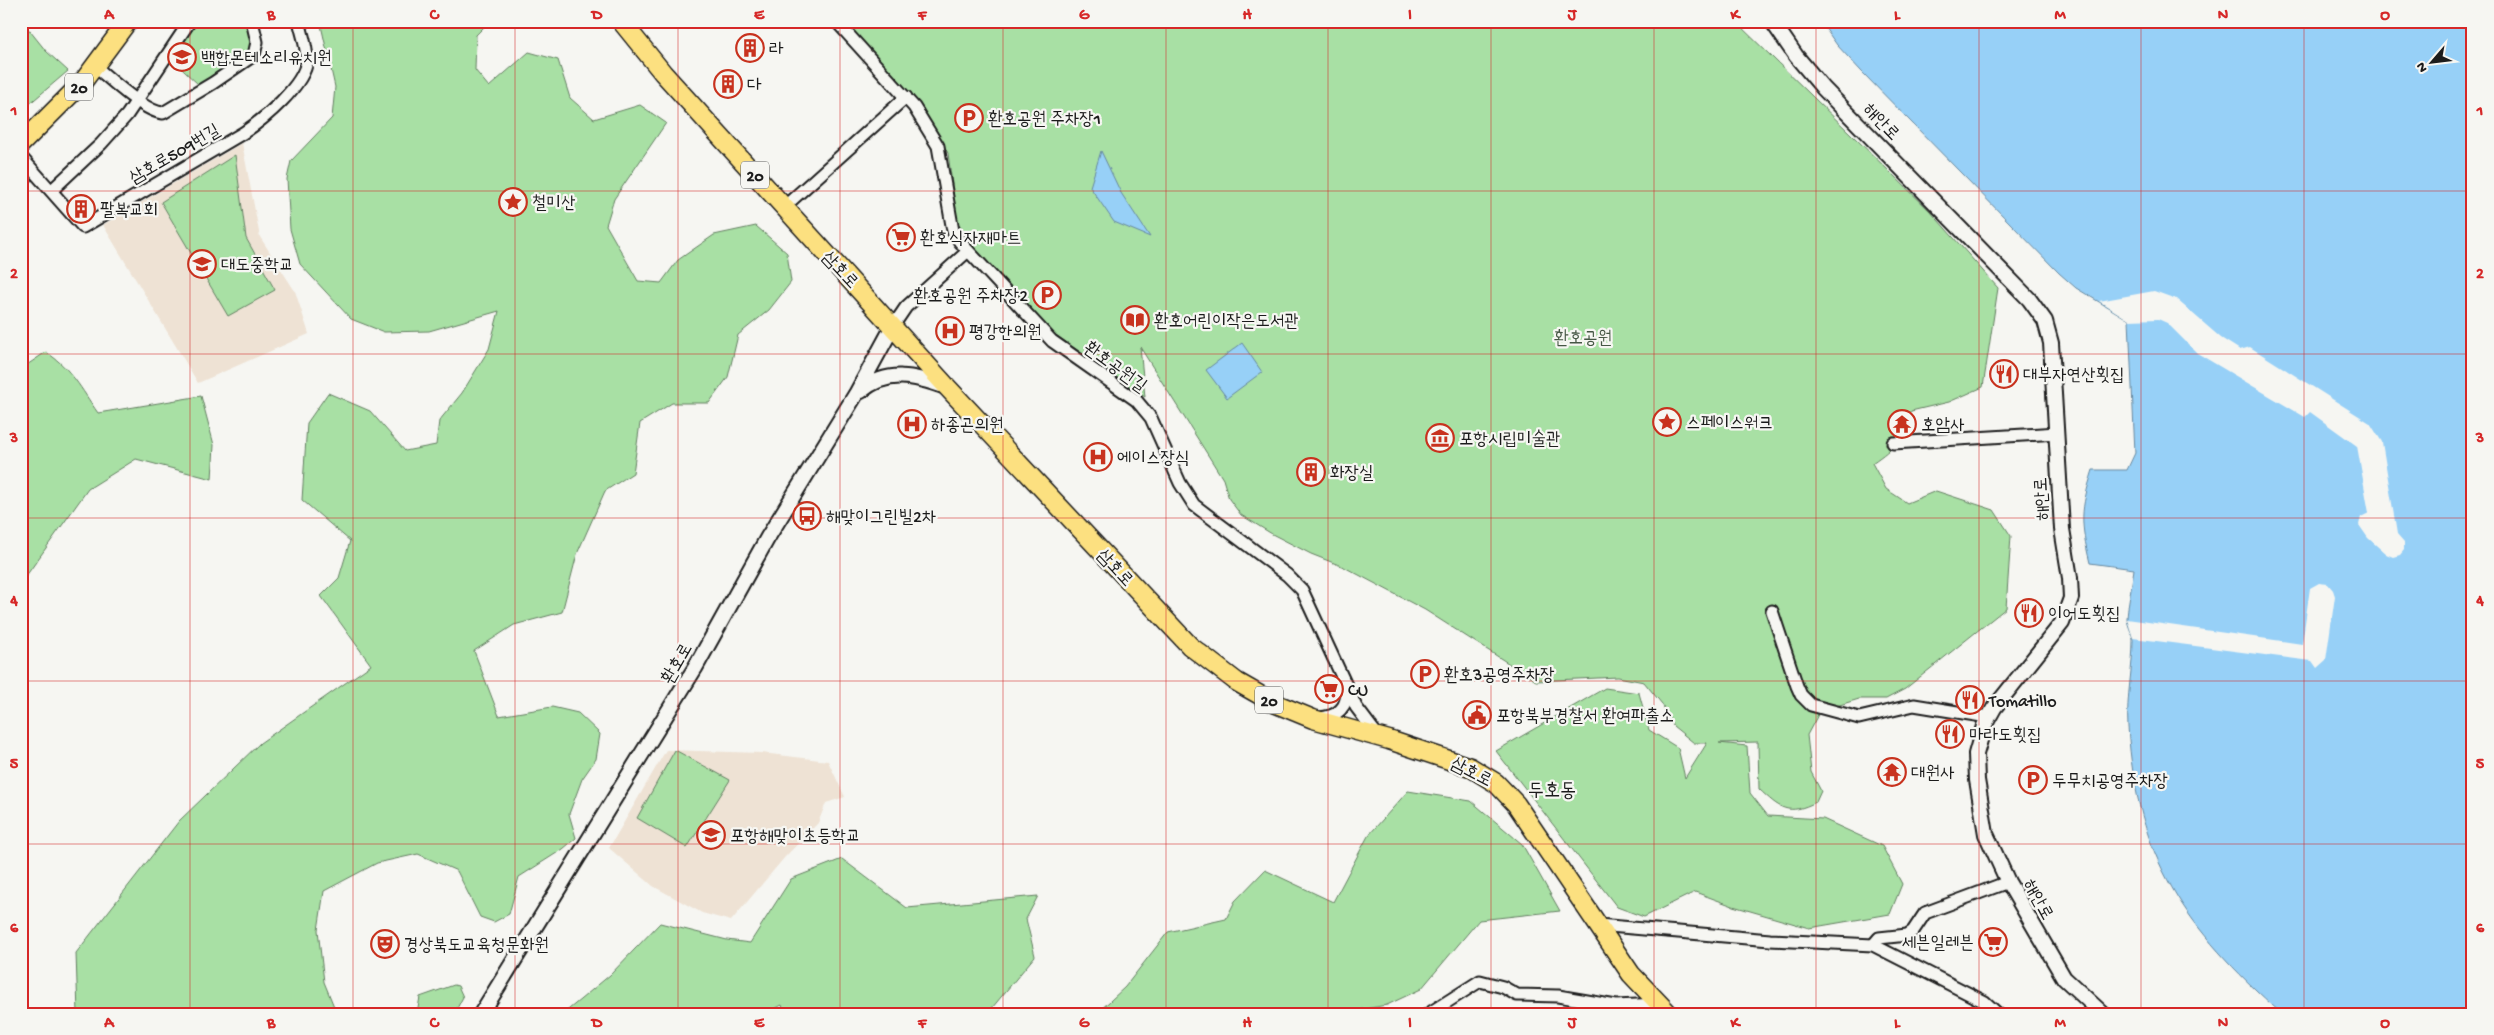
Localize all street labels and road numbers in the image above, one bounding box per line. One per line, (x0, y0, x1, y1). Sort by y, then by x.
road number: 20 (65, 74, 93, 100)
street label: 해안로 (1858, 100, 1903, 146)
street label: 삼호로509번길 (126, 121, 225, 190)
road number: 20 (741, 162, 769, 188)
street label: 삼호로 (817, 248, 862, 294)
street label: 환호공원길 (1079, 338, 1150, 398)
street label: 해안로 (2032, 477, 2055, 521)
street label: 삼호로 (1092, 546, 1137, 592)
street label: 환호로 (658, 640, 698, 688)
road number: 20 (1255, 686, 1283, 714)
street label: 삼호로 (1447, 754, 1495, 792)
street label: 해안로 (2017, 876, 2057, 924)

